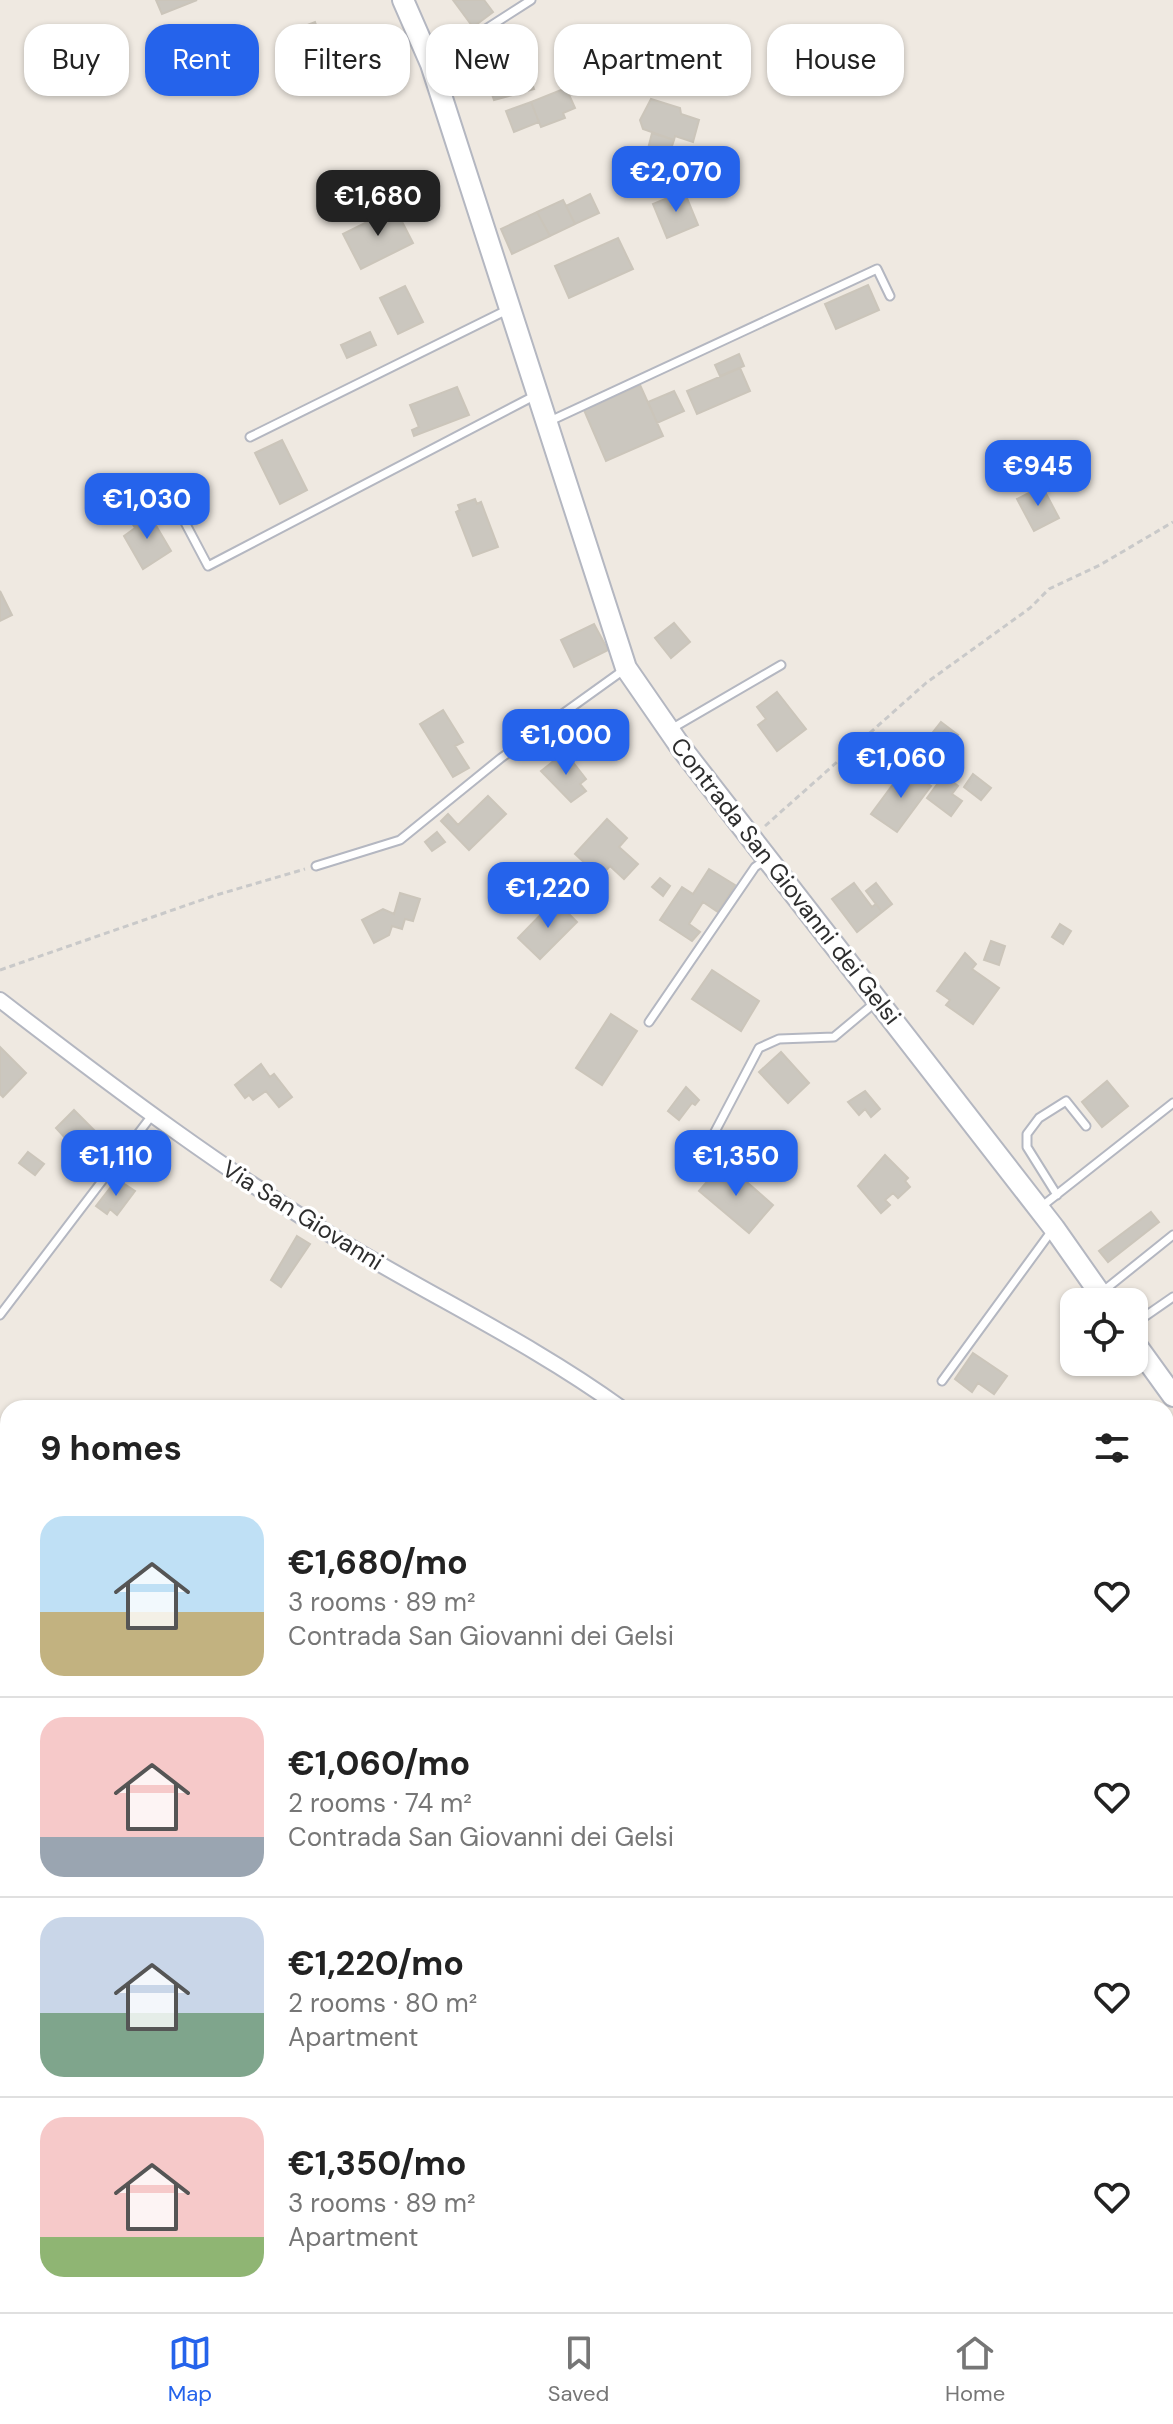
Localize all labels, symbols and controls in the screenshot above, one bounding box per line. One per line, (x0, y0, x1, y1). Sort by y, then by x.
chip: Buy (24, 24, 129, 96)
chip: Rent (145, 24, 259, 96)
chip: Filters (275, 24, 410, 96)
chip: New (426, 24, 538, 96)
chip: Apartment (554, 24, 751, 96)
chip: House (767, 24, 904, 96)
pin: €2,070 (611, 146, 741, 214)
text: €2,070 (630, 155, 722, 189)
pin: €1,680 (313, 170, 443, 238)
text: €1,680 (334, 179, 422, 213)
pin: €945 (991, 440, 1085, 508)
text: €945 (1003, 449, 1073, 483)
pin: €1,030 (82, 473, 212, 541)
text: €1,030 (103, 482, 191, 516)
pin: €1,000 (501, 709, 631, 777)
text: €1,000 (520, 718, 612, 752)
street label: Contrada San Giovanni dei Gelsi (664, 731, 908, 1031)
pin: €1,060 (836, 732, 966, 800)
text: €1,060 (856, 741, 946, 775)
pin: €1,220 (483, 862, 613, 930)
text: €1,220 (506, 871, 590, 905)
pin: €1,110 (51, 1130, 181, 1198)
pin: €1,350 (671, 1130, 801, 1198)
text: €1,110 (79, 1139, 153, 1173)
text: €1,350 (693, 1139, 779, 1173)
street label: Via San Giovanni (217, 1153, 389, 1277)
map controls (1060, 1288, 1148, 1376)
button: locate (1060, 1288, 1148, 1376)
text: 9 homes (40, 1426, 182, 1471)
icon: filters (1090, 1426, 1134, 1470)
text: €1,680/mo (288, 1540, 468, 1585)
icon: home (104, 1548, 200, 1644)
icon: heart (1090, 1574, 1134, 1618)
text: 3 rooms · 89 m² (288, 1585, 476, 1619)
text: Contrada San Giovanni dei Gelsi (288, 1619, 674, 1653)
text: €1,060/mo (288, 1741, 470, 1786)
icon: home (104, 1749, 200, 1845)
icon: heart (1090, 1775, 1134, 1819)
text: 2 rooms · 74 m² (288, 1786, 472, 1820)
text: Contrada San Giovanni dei Gelsi (288, 1820, 674, 1854)
text: €1,220/mo (288, 1941, 464, 1986)
icon: home (104, 1949, 200, 2045)
icon: heart (1090, 1975, 1134, 2019)
text: 2 rooms · 80 m² (288, 1986, 477, 2020)
text: Apartment (288, 2020, 419, 2054)
text: €1,350/mo (288, 2141, 466, 2186)
icon: home (104, 2149, 200, 2245)
icon: heart (1090, 2175, 1134, 2219)
text: 3 rooms · 89 m² (288, 2186, 476, 2220)
text: Apartment (288, 2220, 419, 2254)
tab: Map (168, 2331, 212, 2408)
tab: Saved (548, 2331, 609, 2408)
tab: Home (945, 2331, 1005, 2408)

